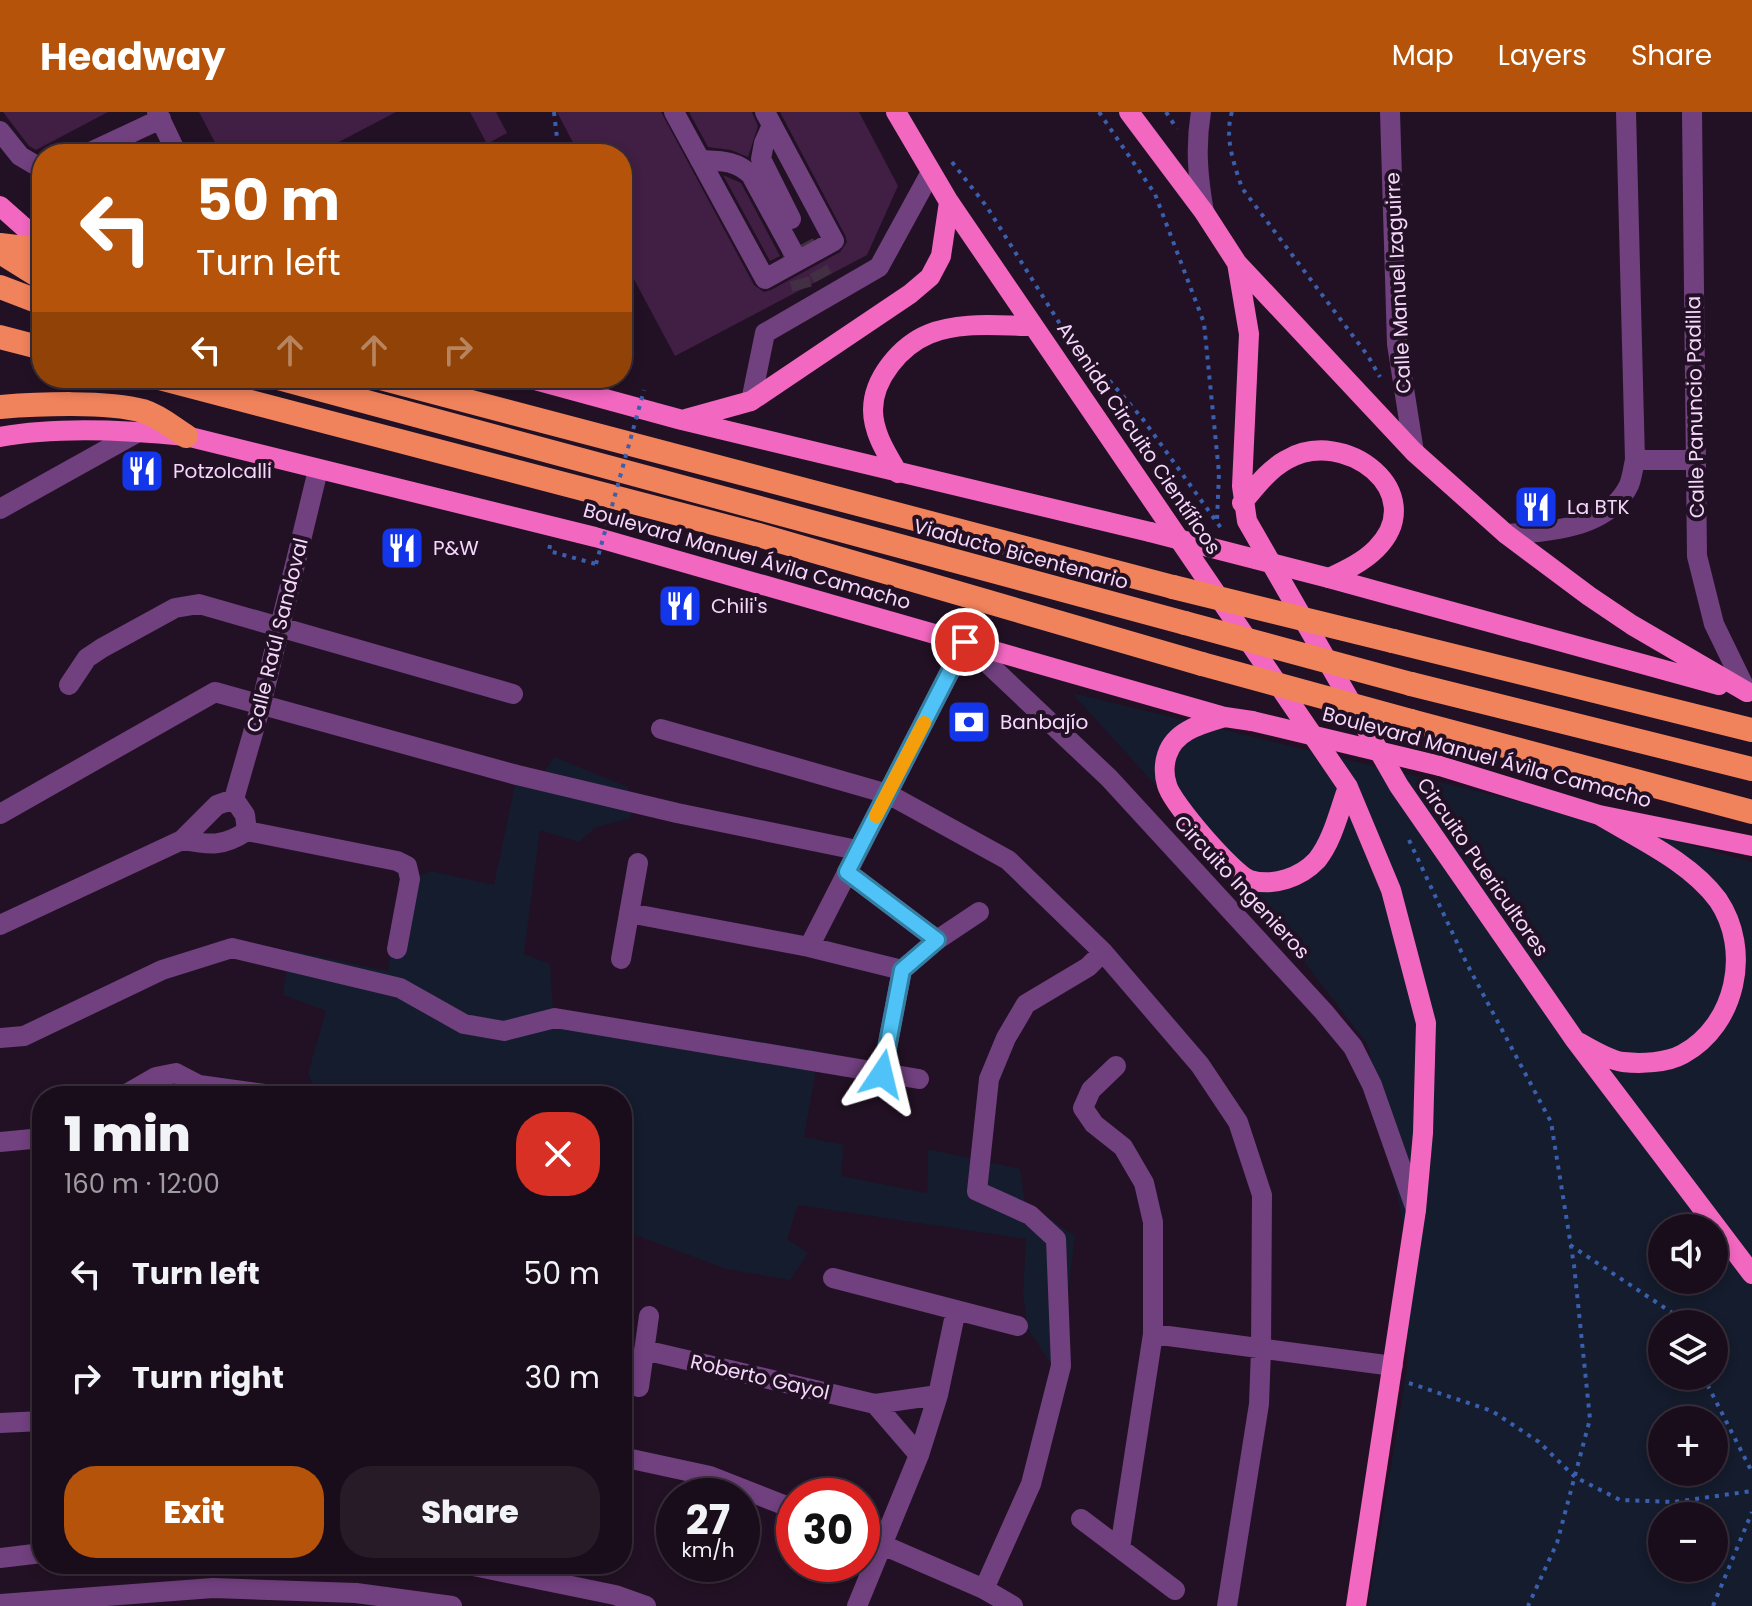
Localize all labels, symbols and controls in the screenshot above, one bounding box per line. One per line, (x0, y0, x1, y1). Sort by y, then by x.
text: Headway (40, 30, 226, 83)
text: Map (1392, 36, 1454, 75)
text: Layers (1498, 36, 1587, 75)
text: Share (1631, 36, 1712, 75)
text: 50 m (196, 161, 340, 240)
street label: Calle Manuel Izaguirre (1378, 172, 1418, 394)
icon: left (64, 176, 168, 280)
text: Turn left (196, 237, 341, 288)
street label: Calle Panuncio Padilla (1679, 296, 1711, 518)
street label: Avenida Circuito Científicos (1051, 316, 1227, 560)
icon: left (184, 328, 228, 372)
icon: ahead (268, 328, 312, 372)
icon: ahead (352, 328, 396, 372)
icon: right (436, 328, 480, 372)
restaurant icon: Potzolcalli (118, 447, 166, 495)
place label: Potzolcalli (173, 457, 272, 485)
restaurant icon: La BTK (1512, 483, 1560, 531)
place label: La BTK (1567, 493, 1630, 521)
street label: Boulevard Manuel Ávila Camacho (580, 496, 914, 616)
street label: Viaducto Bicentenario (910, 512, 1132, 596)
restaurant icon: P&W (378, 524, 426, 572)
place label: P&W (433, 534, 479, 562)
street label: Calle Raúl Sandoval (239, 535, 315, 735)
restaurant icon: Chili's (656, 582, 704, 630)
place label: Chili's (711, 592, 768, 620)
pin (931, 608, 999, 676)
icon: arrive (943, 620, 987, 664)
bank icon: Banbajío (945, 698, 993, 746)
street label: Boulevard Manuel Ávila Camacho (1319, 700, 1655, 814)
place label: Banbajío (1000, 708, 1088, 736)
street label: Circuito Puericultores (1411, 772, 1555, 962)
street label: Circuito Ingenieros (1168, 809, 1316, 965)
position arrow (840, 1032, 924, 1116)
text: 1 min (64, 1101, 191, 1168)
button: close (516, 1112, 600, 1196)
text: 160 m · 12:00 (64, 1166, 220, 1202)
map controls (1648, 1214, 1728, 1582)
button: sound (1648, 1214, 1728, 1294)
icon: left (64, 1252, 108, 1296)
text: Turn left (132, 1252, 260, 1295)
text: 50 m (523, 1252, 600, 1295)
button: layers (1648, 1310, 1728, 1390)
street label: Roberto Gayol (688, 1347, 832, 1407)
icon: right (64, 1356, 108, 1400)
text: Turn right (132, 1356, 284, 1399)
text: 30 m (525, 1356, 600, 1399)
button: + (1648, 1406, 1728, 1486)
button: Exit (64, 1466, 324, 1558)
button: Share (340, 1466, 600, 1558)
speed limit sign: 30 (776, 1478, 880, 1582)
text: 27 (686, 1492, 730, 1548)
button: − (1648, 1502, 1728, 1582)
text: km/h (681, 1536, 735, 1564)

